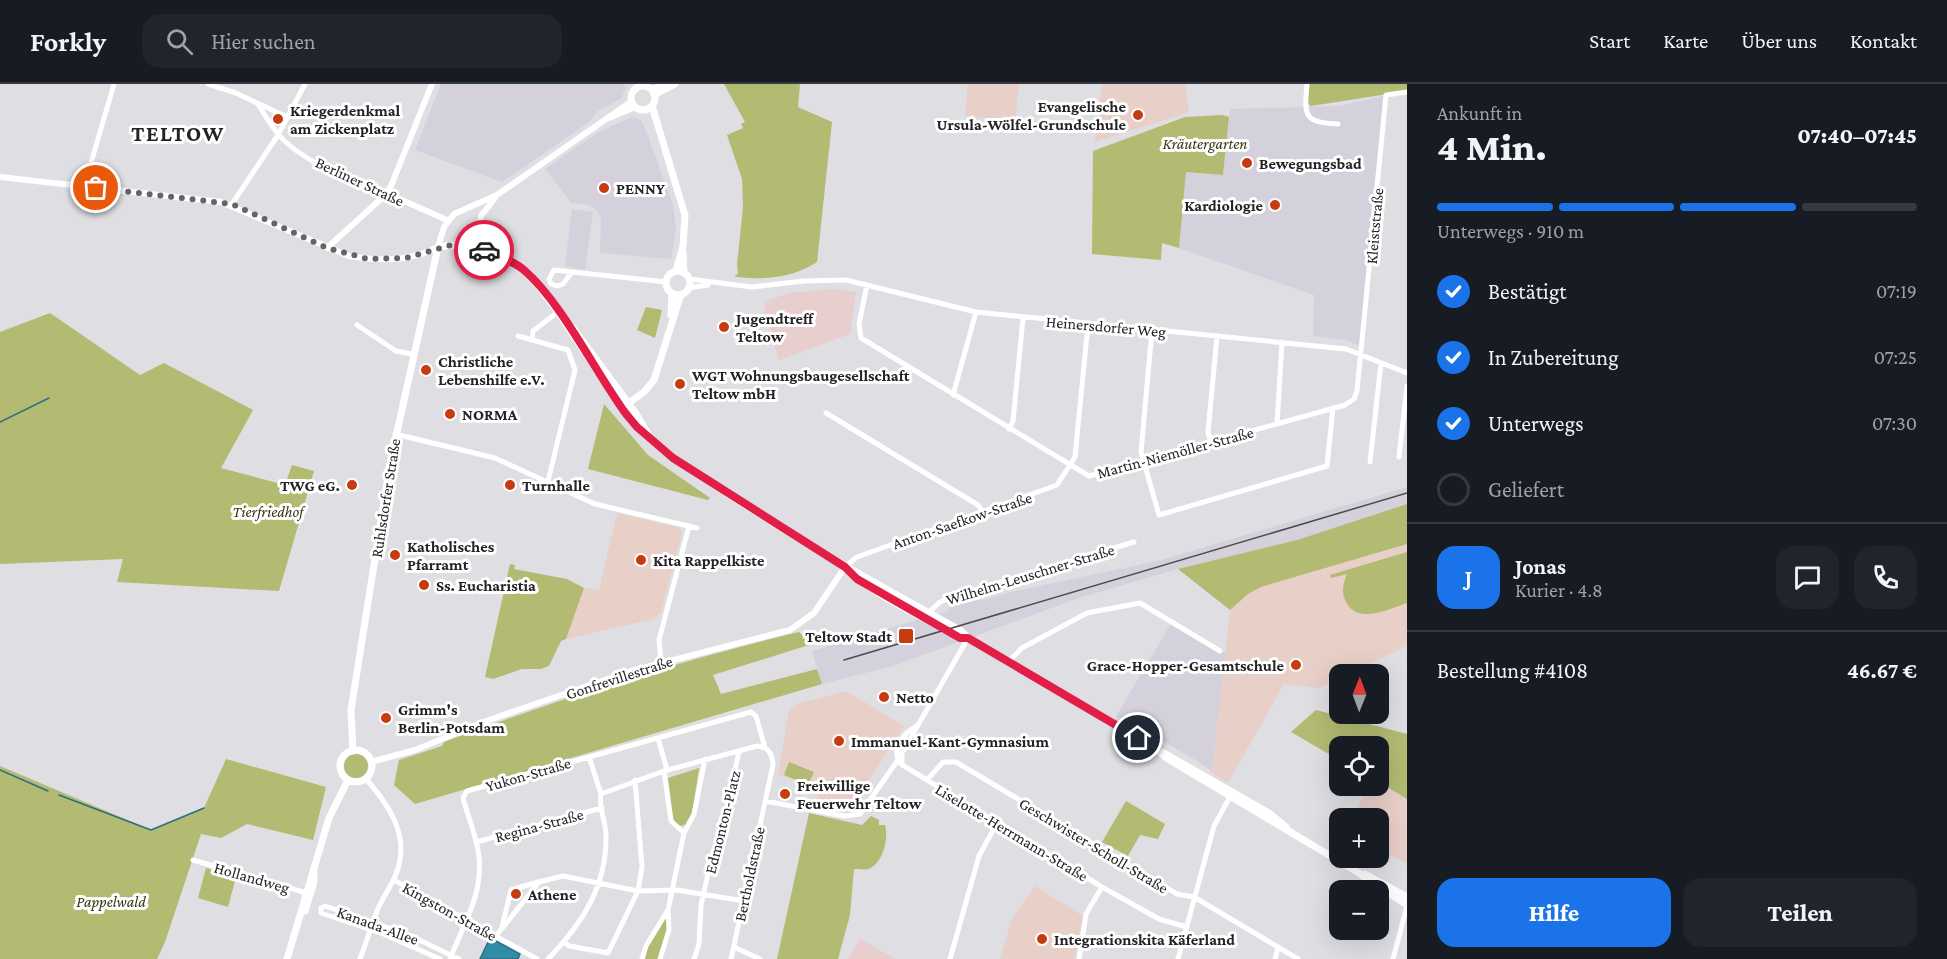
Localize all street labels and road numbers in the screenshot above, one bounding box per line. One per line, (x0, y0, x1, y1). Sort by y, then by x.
street label: Berliner Straße (313, 154, 407, 209)
street label: Kleiststraße (1363, 187, 1386, 265)
street label: Heinersdorfer Weg (1045, 313, 1167, 341)
street label: Martin-Niemöller-Straße (1095, 423, 1255, 482)
street label: Ruhlsdorfer Straße (368, 437, 403, 559)
street label: Anton-Saefkow-Straße (890, 489, 1034, 552)
street label: Wilhelm-Leuschner-Straße (944, 541, 1116, 608)
street label: Gonfrevillestraße (564, 652, 675, 703)
street label: Yukon-Straße (484, 754, 573, 795)
street label: Edmonton-Platz (701, 769, 744, 875)
street label: Liselotte-Herrmann-Straße (932, 780, 1091, 885)
street label: Geschwister-Scholl-Straße (1016, 794, 1171, 897)
street label: Regina-Straße (493, 806, 586, 846)
street label: Bertholdstraße (731, 825, 768, 923)
street label: Hollandweg (212, 859, 292, 897)
street label: Kingston-Straße (399, 879, 500, 945)
street label: Kanada-Allee (335, 903, 421, 948)

